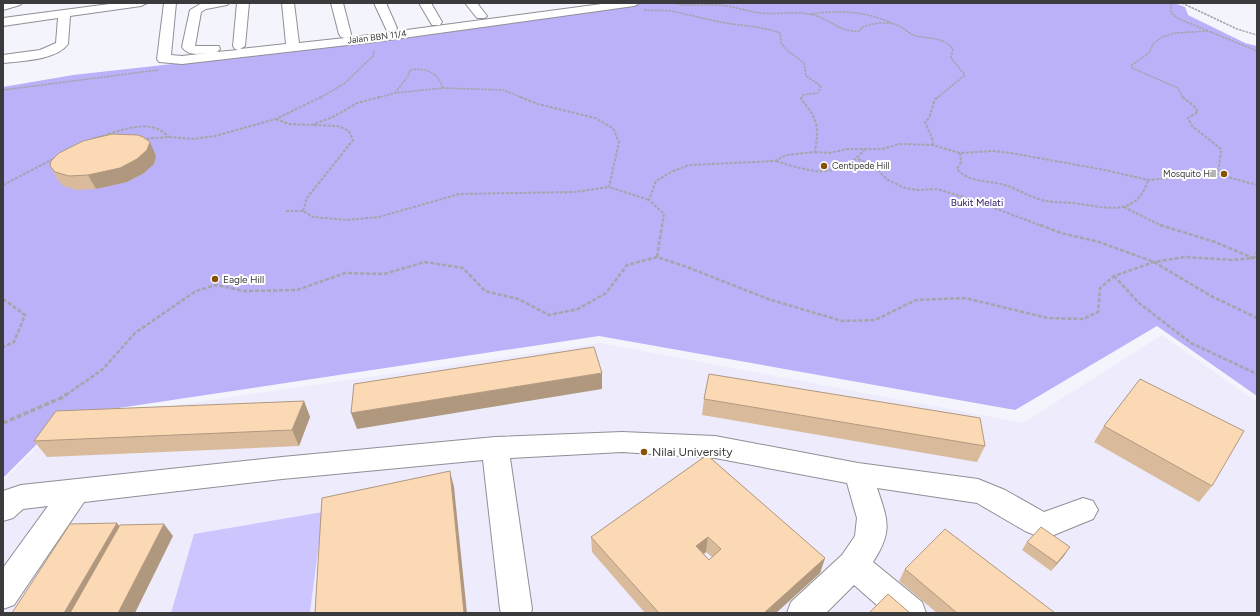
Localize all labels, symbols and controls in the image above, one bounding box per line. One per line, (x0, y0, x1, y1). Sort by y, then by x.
street label: Jalan BBN 11/4 (347, 27, 408, 46)
place label: Centipede Hill (832, 160, 889, 171)
marker: Centipede Hill (819, 161, 829, 171)
place label: Mosquito Hill (1163, 168, 1216, 179)
marker: Mosquito Hill (1219, 169, 1229, 179)
park label: Bukit Melati (951, 196, 1003, 209)
place label: Eagle Hill (223, 273, 264, 286)
marker: Eagle Hill (210, 274, 220, 284)
place label: Nilai University (652, 445, 733, 459)
marker: Nilai University (639, 447, 649, 457)

